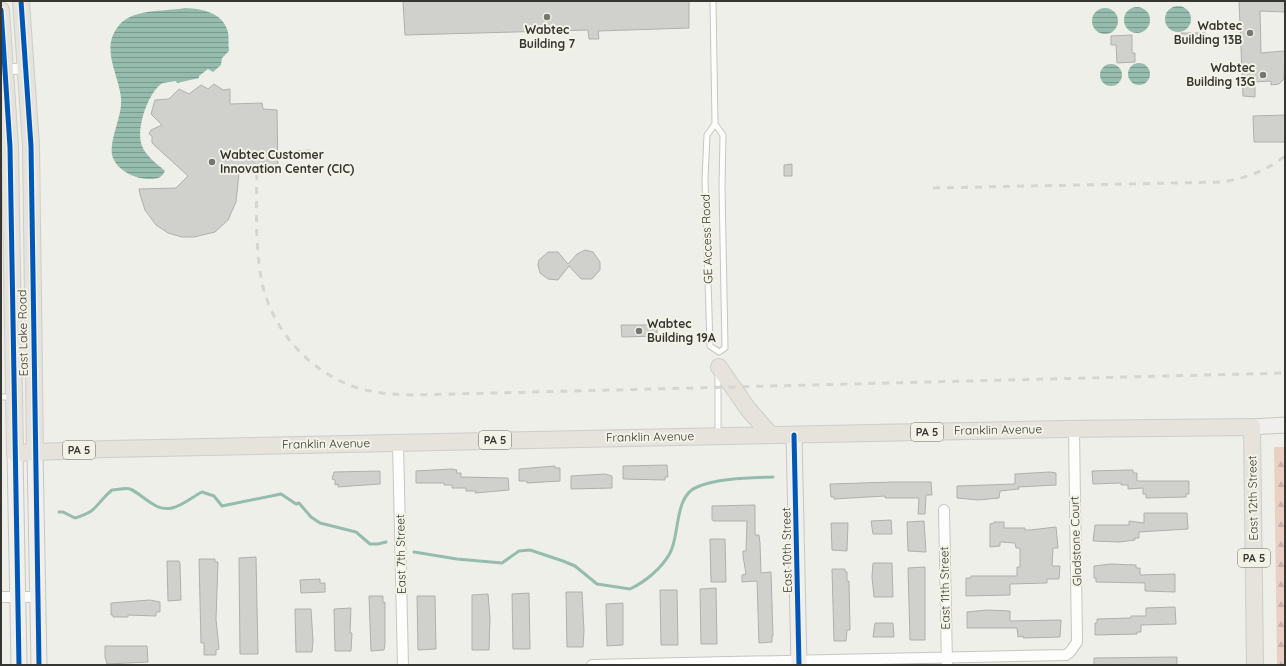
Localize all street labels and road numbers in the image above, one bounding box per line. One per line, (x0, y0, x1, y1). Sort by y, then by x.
street label: GE Access Road (697, 194, 716, 284)
street label: East Lake Road (14, 290, 31, 376)
street label: Franklin Avenue (954, 421, 1042, 438)
road number: PA 5 (911, 423, 943, 441)
street label: Franklin Avenue (606, 428, 694, 445)
road number: PA 5 (479, 431, 511, 449)
street label: Franklin Avenue (282, 435, 370, 452)
road number: PA 5 (63, 441, 95, 459)
street label: East 12th Street (1244, 455, 1261, 541)
street label: Gladstone Court (1066, 496, 1085, 586)
street label: East 10th Street (778, 507, 795, 593)
street label: East 7th Street (392, 514, 409, 594)
street label: East 11th Street (936, 546, 953, 630)
road number: PA 5 (1238, 549, 1270, 567)

